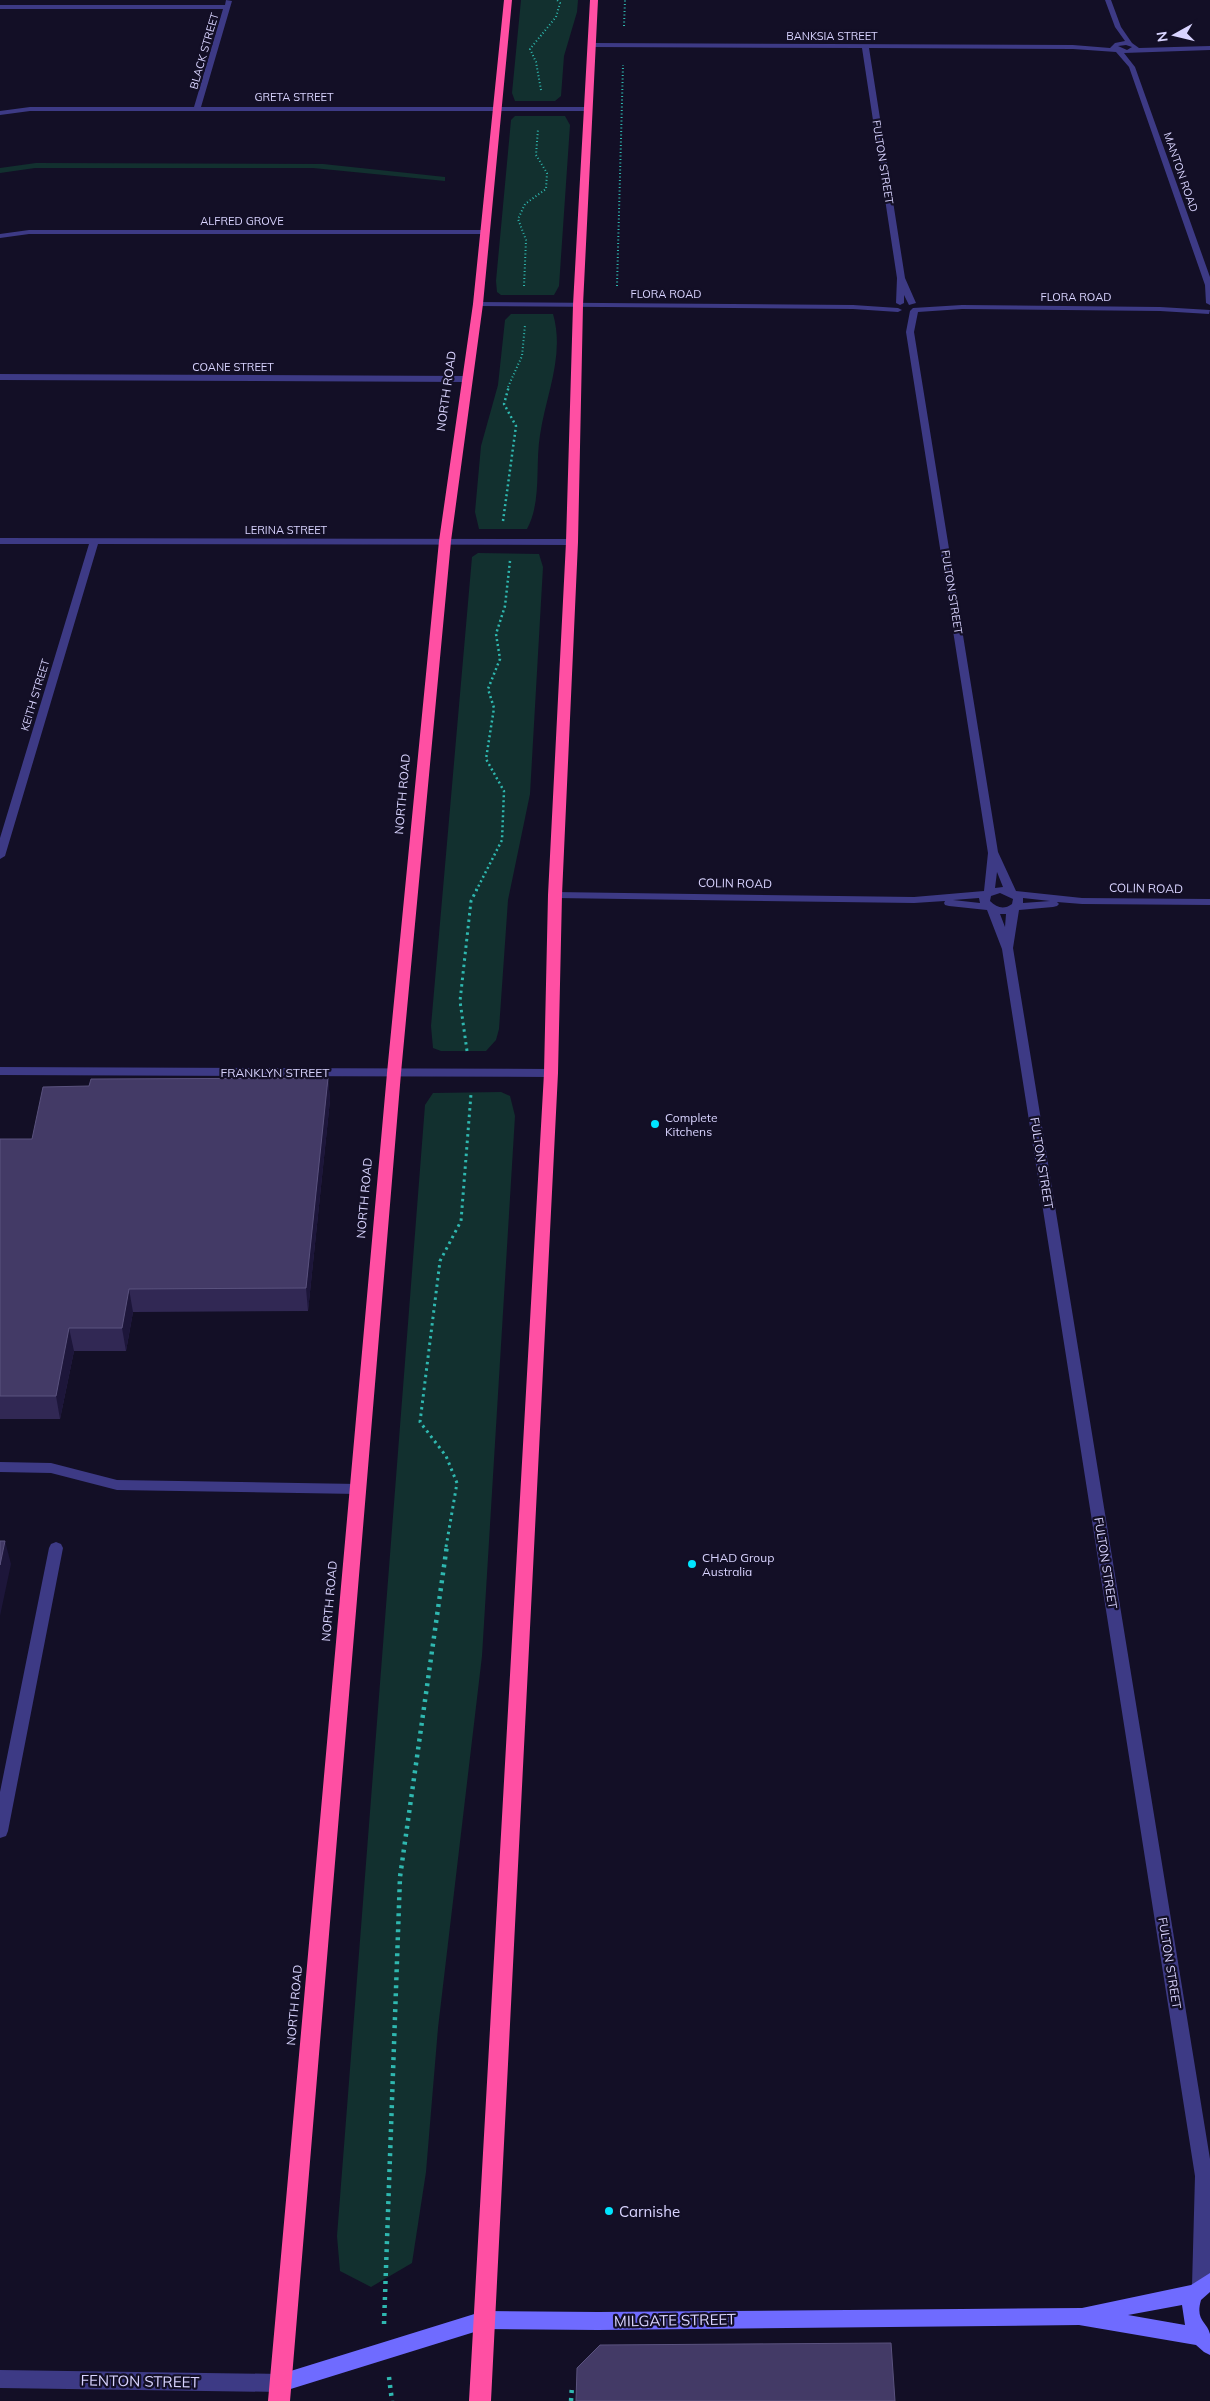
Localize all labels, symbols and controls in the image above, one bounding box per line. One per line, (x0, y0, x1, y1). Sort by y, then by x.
north arrow (1150, 10, 1200, 60)
street label: BLACK STREET (186, 11, 222, 91)
street label: BANKSIA STREET (786, 29, 878, 43)
text: N (1152, 30, 1172, 43)
street label: GRETA STREET (254, 90, 334, 104)
street label: FULTON STREET (869, 119, 897, 205)
street label: MANTON ROAD (1161, 130, 1201, 214)
street label: ALFRED GROVE (200, 214, 284, 228)
street label: FLORA ROAD (631, 287, 701, 301)
street label: FLORA ROAD (1041, 290, 1111, 304)
street label: NORTH ROAD (433, 350, 459, 432)
street label: COANE STREET (192, 360, 274, 374)
street label: LERINA STREET (245, 523, 328, 537)
street label: FULTON STREET (938, 549, 966, 635)
street label: KEITH STREET (17, 657, 53, 733)
street label: NORTH ROAD (391, 753, 413, 835)
street label: COLIN ROAD (698, 875, 772, 891)
street label: COLIN ROAD (1109, 880, 1183, 896)
street label: FRANKLYN STREET (220, 1065, 330, 1080)
place label: Complete Kitchens (665, 1110, 717, 1139)
street label: FULTON STREET (1027, 1116, 1057, 1211)
marker: Complete Kitchens (649, 1118, 661, 1130)
street label: NORTH ROAD (353, 1157, 375, 1239)
street label: FULTON STREET (1091, 1516, 1121, 1611)
place label: CHAD Group Australia (702, 1550, 774, 1579)
marker: CHAD Group Australia (686, 1558, 698, 1570)
street label: NORTH ROAD (318, 1560, 340, 1642)
street label: FULTON STREET (1155, 1916, 1185, 2011)
street label: NORTH ROAD (283, 1964, 305, 2046)
place label: Carnishe (619, 2202, 680, 2221)
marker: Carnishe (603, 2205, 615, 2217)
street label: MILGATE STREET (614, 2309, 736, 2331)
street label: FENTON STREET (81, 2370, 199, 2392)

